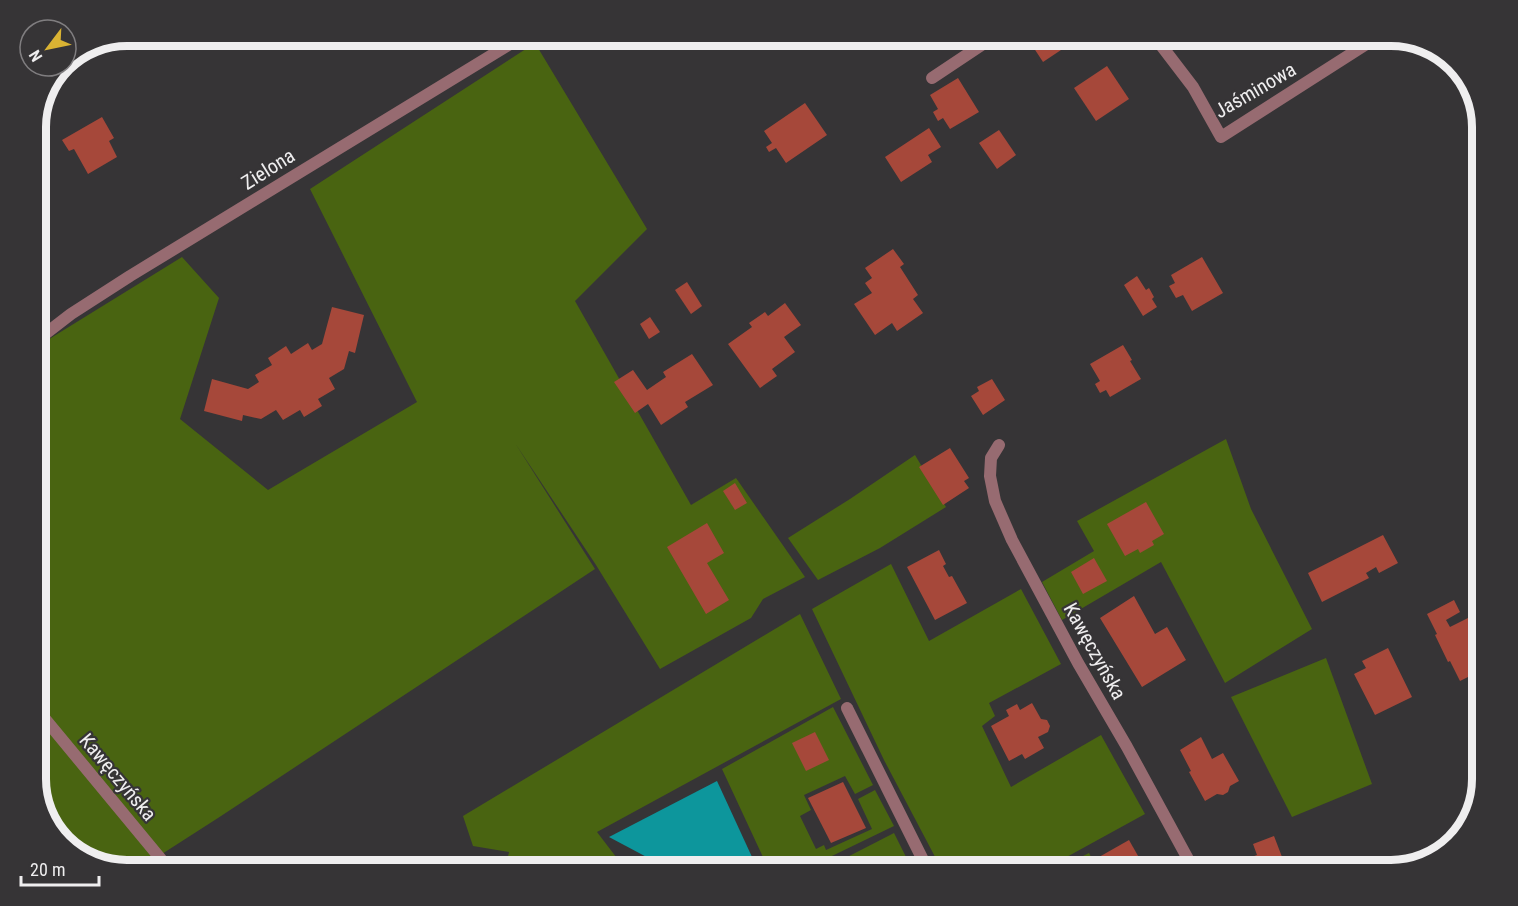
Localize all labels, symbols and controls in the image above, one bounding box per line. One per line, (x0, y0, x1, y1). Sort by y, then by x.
north arrow (18, 18, 78, 78)
text: N (25, 46, 46, 65)
street label: Jaśminowa (1210, 57, 1300, 123)
street label: Zielona (237, 143, 299, 195)
street label: Kawęczyńska (1059, 599, 1131, 703)
street label: Kawęczyńska (75, 728, 161, 826)
scale bar (21, 849, 99, 887)
text: 20 m (30, 859, 65, 880)

